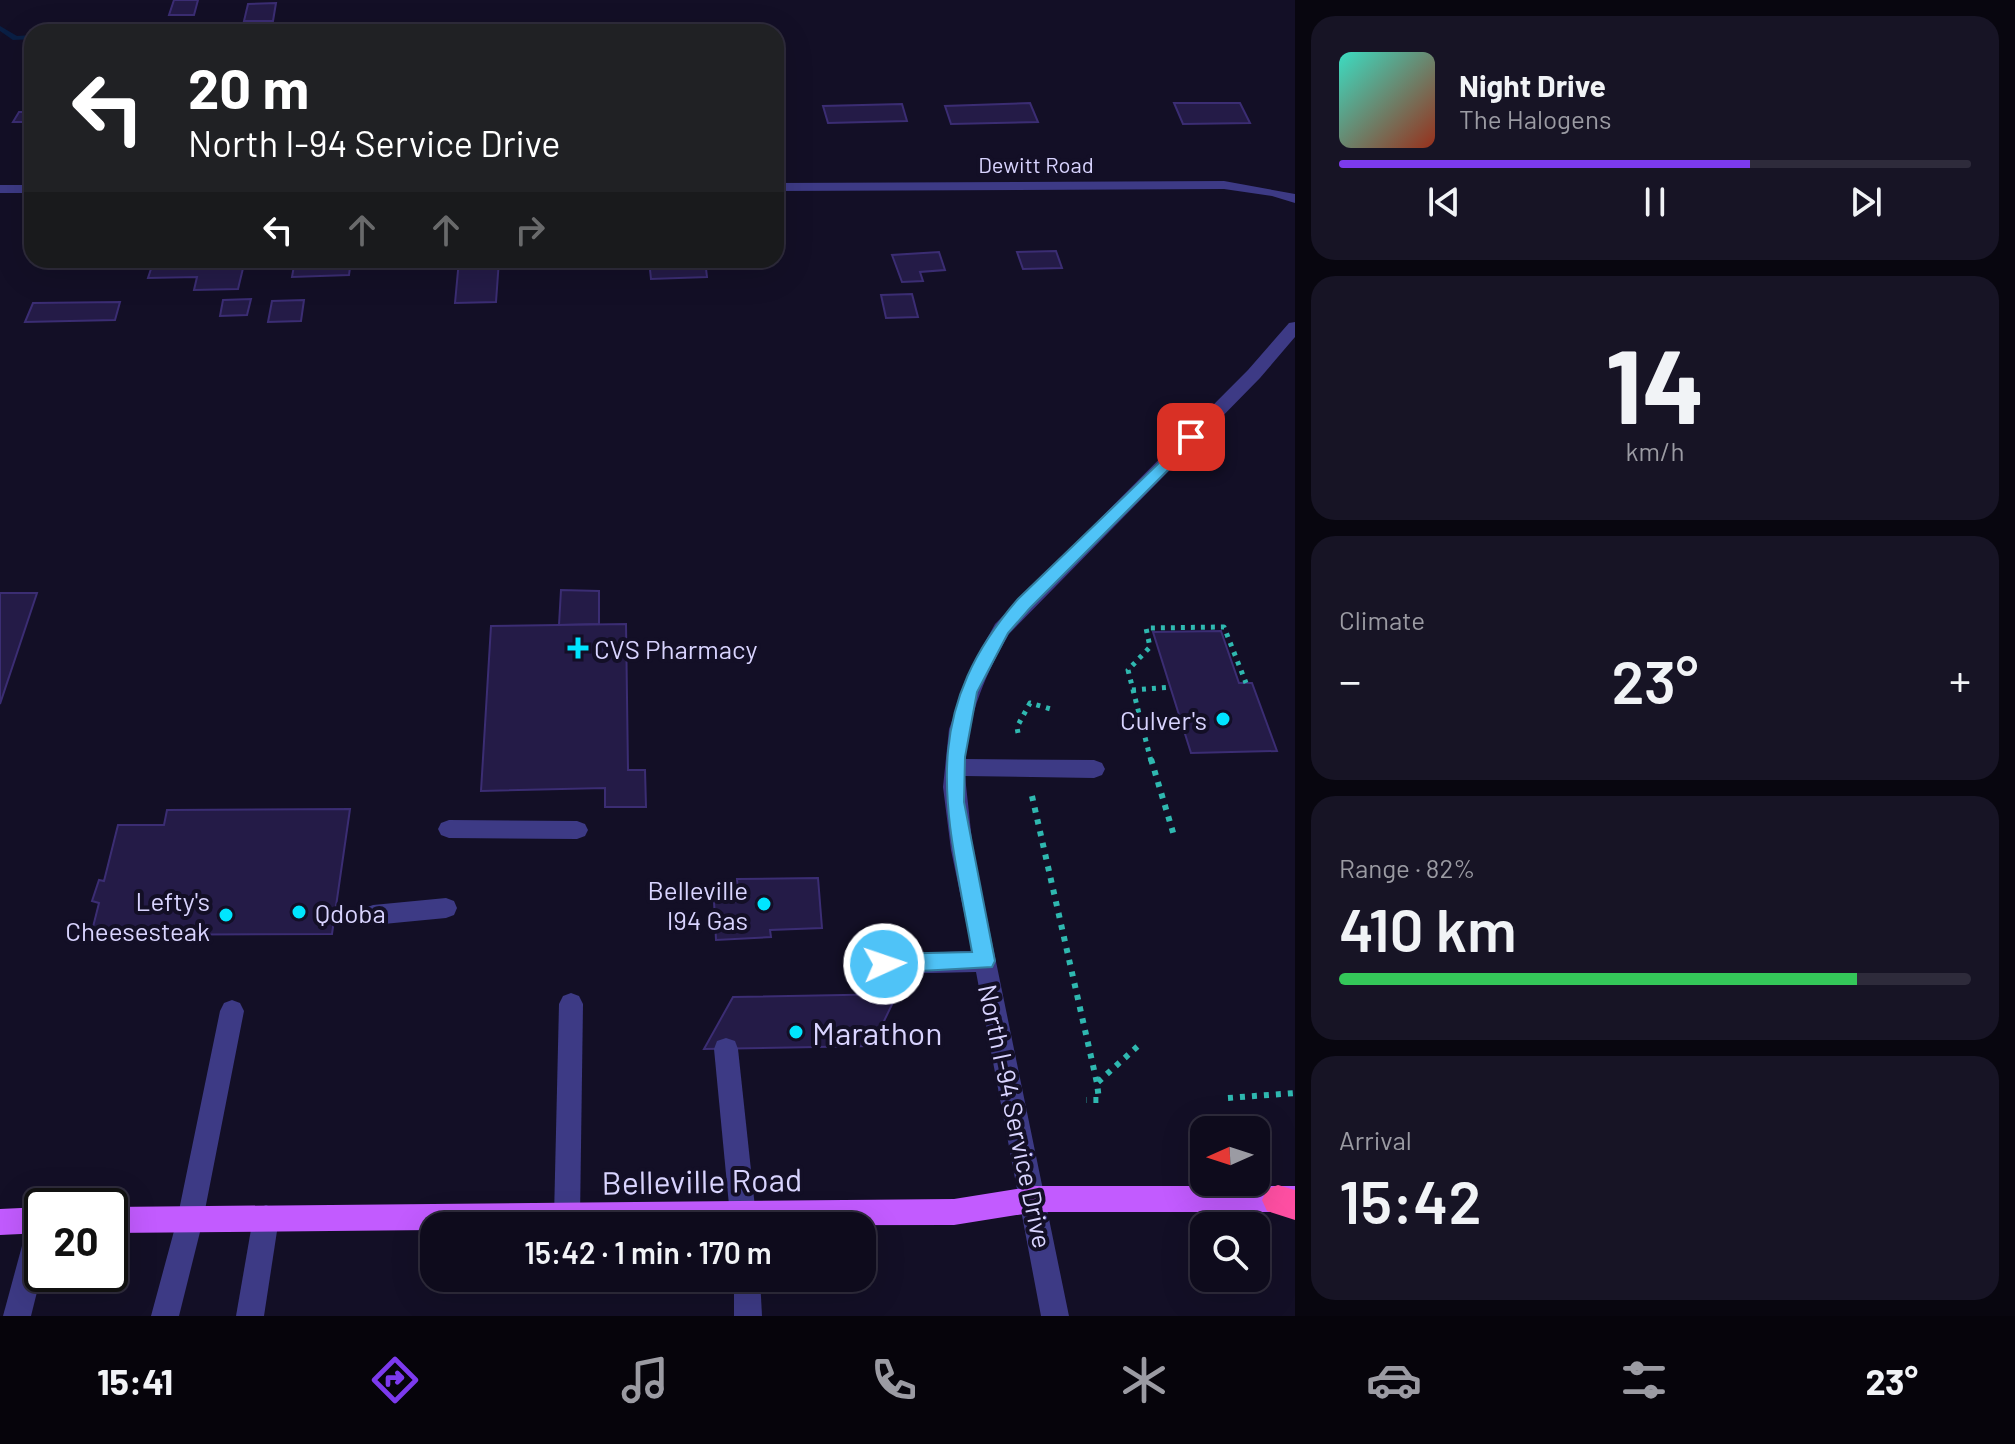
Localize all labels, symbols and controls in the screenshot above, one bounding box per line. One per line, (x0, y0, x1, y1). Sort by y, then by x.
text: 20 m (188, 53, 309, 120)
icon: left (56, 56, 160, 160)
text: Night Drive (1459, 67, 1606, 103)
text: The Halogens (1459, 103, 1611, 134)
text: North I-94 Service Drive (188, 121, 560, 164)
street label: Dewitt Road (978, 151, 1094, 177)
icon: previous (1422, 180, 1466, 224)
icon: pause (1633, 180, 1677, 224)
icon: next (1844, 180, 1888, 224)
icon: left (256, 208, 300, 252)
icon: ahead (340, 208, 384, 252)
icon: ahead (424, 208, 468, 252)
icon: right (508, 208, 552, 252)
text: 14 (1605, 320, 1705, 445)
pin (1157, 403, 1225, 471)
icon: arrive (1169, 415, 1213, 459)
text: km/h (1626, 435, 1684, 466)
text: Climate (1339, 604, 1425, 635)
place label: CVS Pharmacy (594, 633, 757, 664)
marker: CVS Pharmacy (569, 639, 587, 657)
text: 23° (1612, 644, 1698, 716)
text: − (1339, 653, 1361, 706)
text: + (1949, 653, 1971, 706)
place label: Culver's (1120, 704, 1207, 735)
marker: Culver's (1214, 710, 1232, 728)
text: Range · 82% (1339, 852, 1475, 883)
place label: Belleville I94 Gas (648, 874, 748, 935)
place label: Lefty's Cheesesteak (65, 885, 210, 946)
text: 410 km (1339, 892, 1517, 964)
marker: Belleville I94 Gas (755, 895, 773, 913)
place label: Qdoba (315, 897, 386, 928)
marker: Qdoba (290, 903, 308, 921)
marker: Lefty's Cheesesteak (217, 906, 235, 924)
position arrow (842, 922, 926, 1006)
street label: North I-94 Service Drive (973, 981, 1059, 1251)
place label: Marathon (812, 1013, 942, 1051)
marker: Marathon (787, 1023, 805, 1041)
north arrow (1190, 1116, 1270, 1196)
map controls (1190, 1116, 1270, 1292)
text: Arrival (1339, 1124, 1412, 1155)
street label: Belleville Road (601, 1159, 803, 1201)
text: 15:42 (1339, 1164, 1481, 1236)
speed limit sign: 20 (24, 1188, 128, 1292)
button: search (1190, 1212, 1270, 1292)
text: 15:42 · 1 min · 170 m (524, 1234, 772, 1270)
icon: directions (367, 1352, 423, 1408)
icon: music (617, 1352, 673, 1408)
icon: phone (866, 1352, 922, 1408)
icon: climate (1116, 1352, 1172, 1408)
icon: car (1366, 1352, 1422, 1408)
icon: filters (1616, 1352, 1672, 1408)
text: 15:41 (97, 1359, 173, 1402)
text: 23° (1865, 1359, 1918, 1402)

